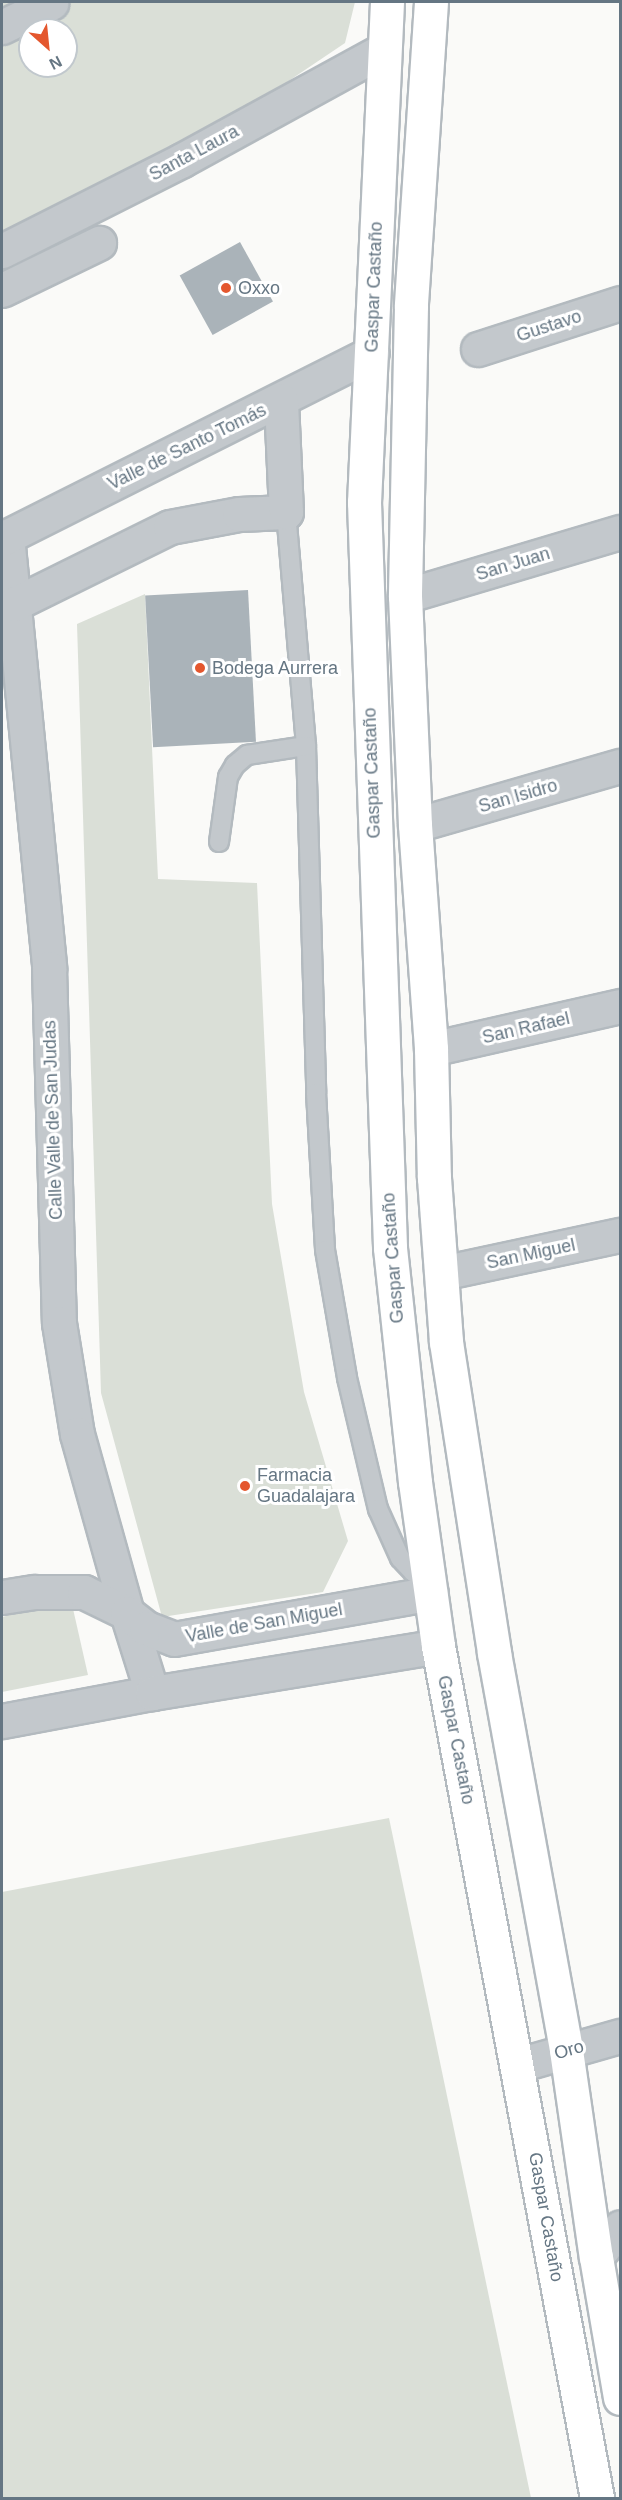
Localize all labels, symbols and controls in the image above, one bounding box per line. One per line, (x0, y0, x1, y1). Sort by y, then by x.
north arrow (18, 18, 78, 78)
text: N (46, 53, 65, 73)
street label: Santa Laura (146, 120, 242, 186)
street label: Gaspar Castaño (361, 221, 387, 353)
place label: Oxxo (238, 277, 280, 299)
marker: Oxxo (219, 281, 233, 295)
street label: Gustavo (514, 305, 584, 347)
street label: Valle de Santo Tomás (104, 399, 270, 495)
street label: San Juan (473, 543, 553, 585)
place label: Bodega Aurrera (212, 657, 339, 679)
marker: Bodega Aurrera (193, 661, 207, 675)
street label: Gaspar Castaño (359, 707, 385, 839)
street label: San Isidro (476, 774, 560, 818)
street label: San Rafael (480, 1007, 572, 1049)
street label: Calle Valle de San Judas (39, 1020, 67, 1220)
street label: Gaspar Castaño (378, 1192, 408, 1324)
street label: San Miguel (485, 1234, 577, 1274)
place label: Farmacia Guadalajara (257, 1465, 355, 1508)
marker: Farmacia Guadalajara (238, 1479, 252, 1493)
street label: Valle de San Miguel (184, 1599, 344, 1647)
street label: Gaspar Castaño (433, 1674, 479, 1806)
street label: Oro (552, 2035, 586, 2065)
street label: Gaspar Castaño (524, 2151, 568, 2283)

